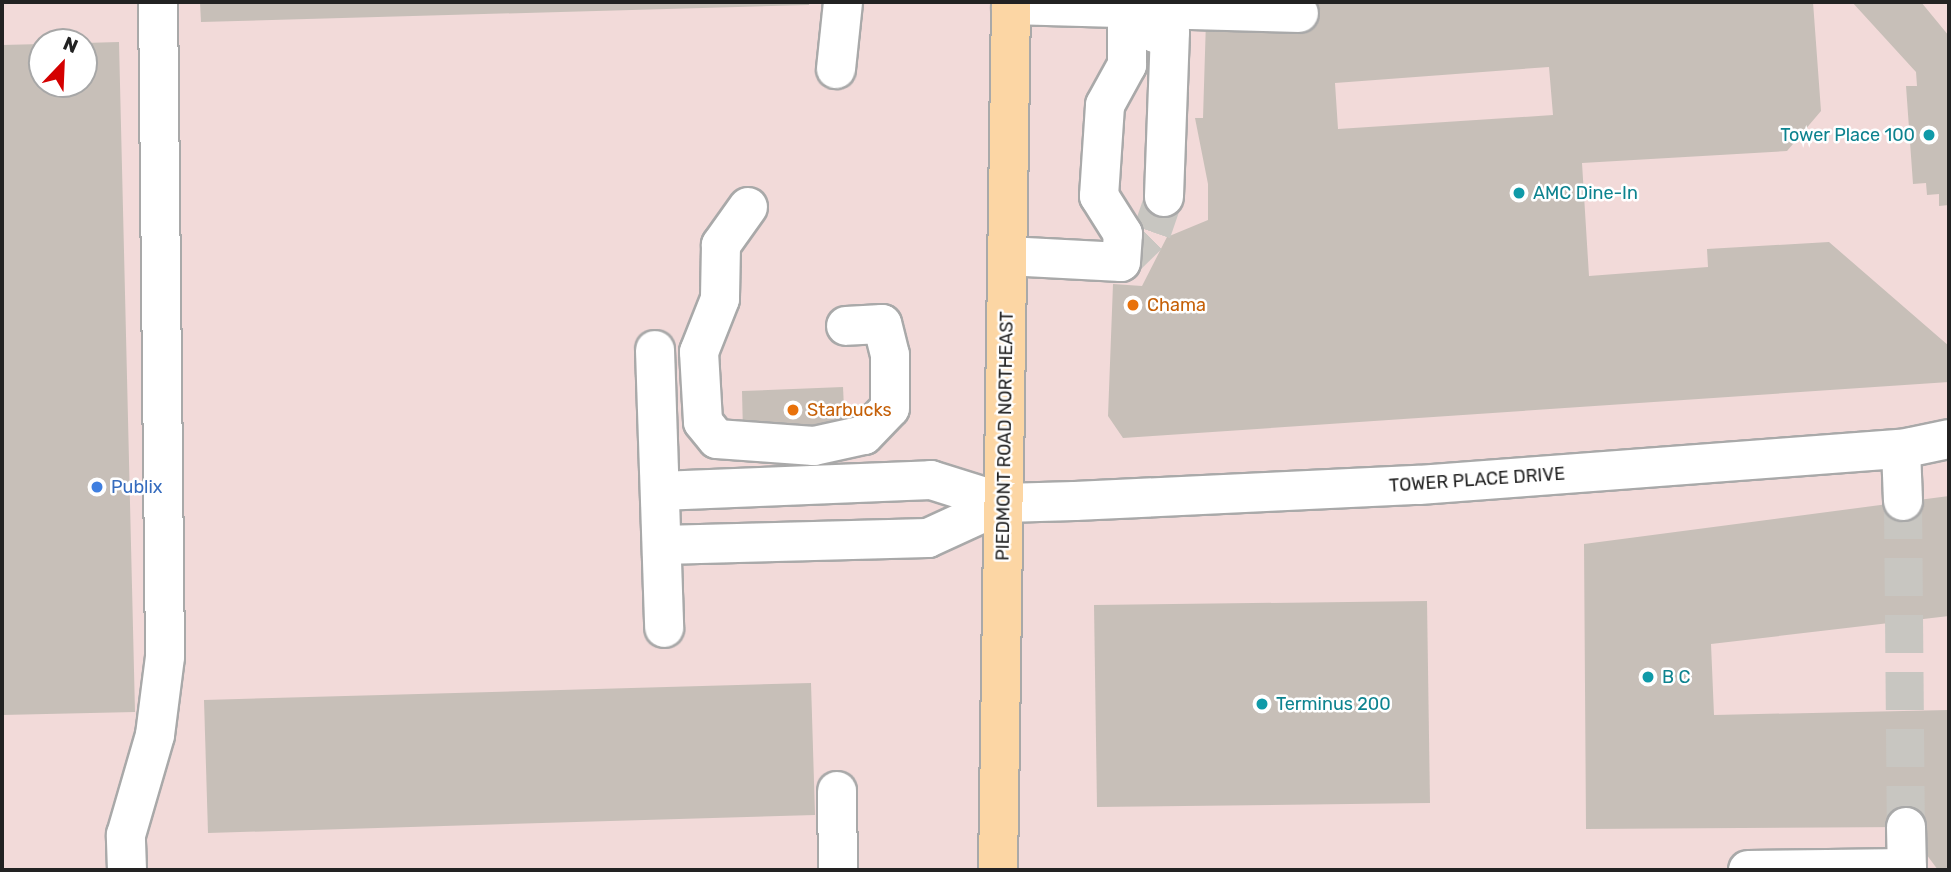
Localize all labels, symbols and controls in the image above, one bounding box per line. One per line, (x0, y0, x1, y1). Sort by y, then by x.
north arrow (28, 28, 98, 98)
text: N (60, 32, 81, 58)
place label: Tower Place 100 (1780, 124, 1915, 146)
marker: Tower Place 100 (1921, 127, 1937, 143)
place label: AMC Dine-In (1533, 182, 1638, 204)
marker: AMC Dine-In (1511, 185, 1527, 201)
place label: Chama (1147, 294, 1206, 316)
marker: Chama (1125, 297, 1141, 313)
street label: PIEDMONT ROAD NORTHEAST (992, 311, 1018, 561)
place label: Starbucks (807, 399, 892, 421)
marker: Starbucks (785, 402, 801, 418)
street label: TOWER PLACE DRIVE (1388, 463, 1566, 497)
place label: Publix (111, 476, 163, 498)
marker: Publix (89, 479, 105, 495)
place label: B C (1662, 666, 1690, 688)
marker: B C (1640, 669, 1656, 685)
place label: Terminus 200 (1276, 693, 1391, 715)
marker: Terminus 200 (1254, 696, 1270, 712)

